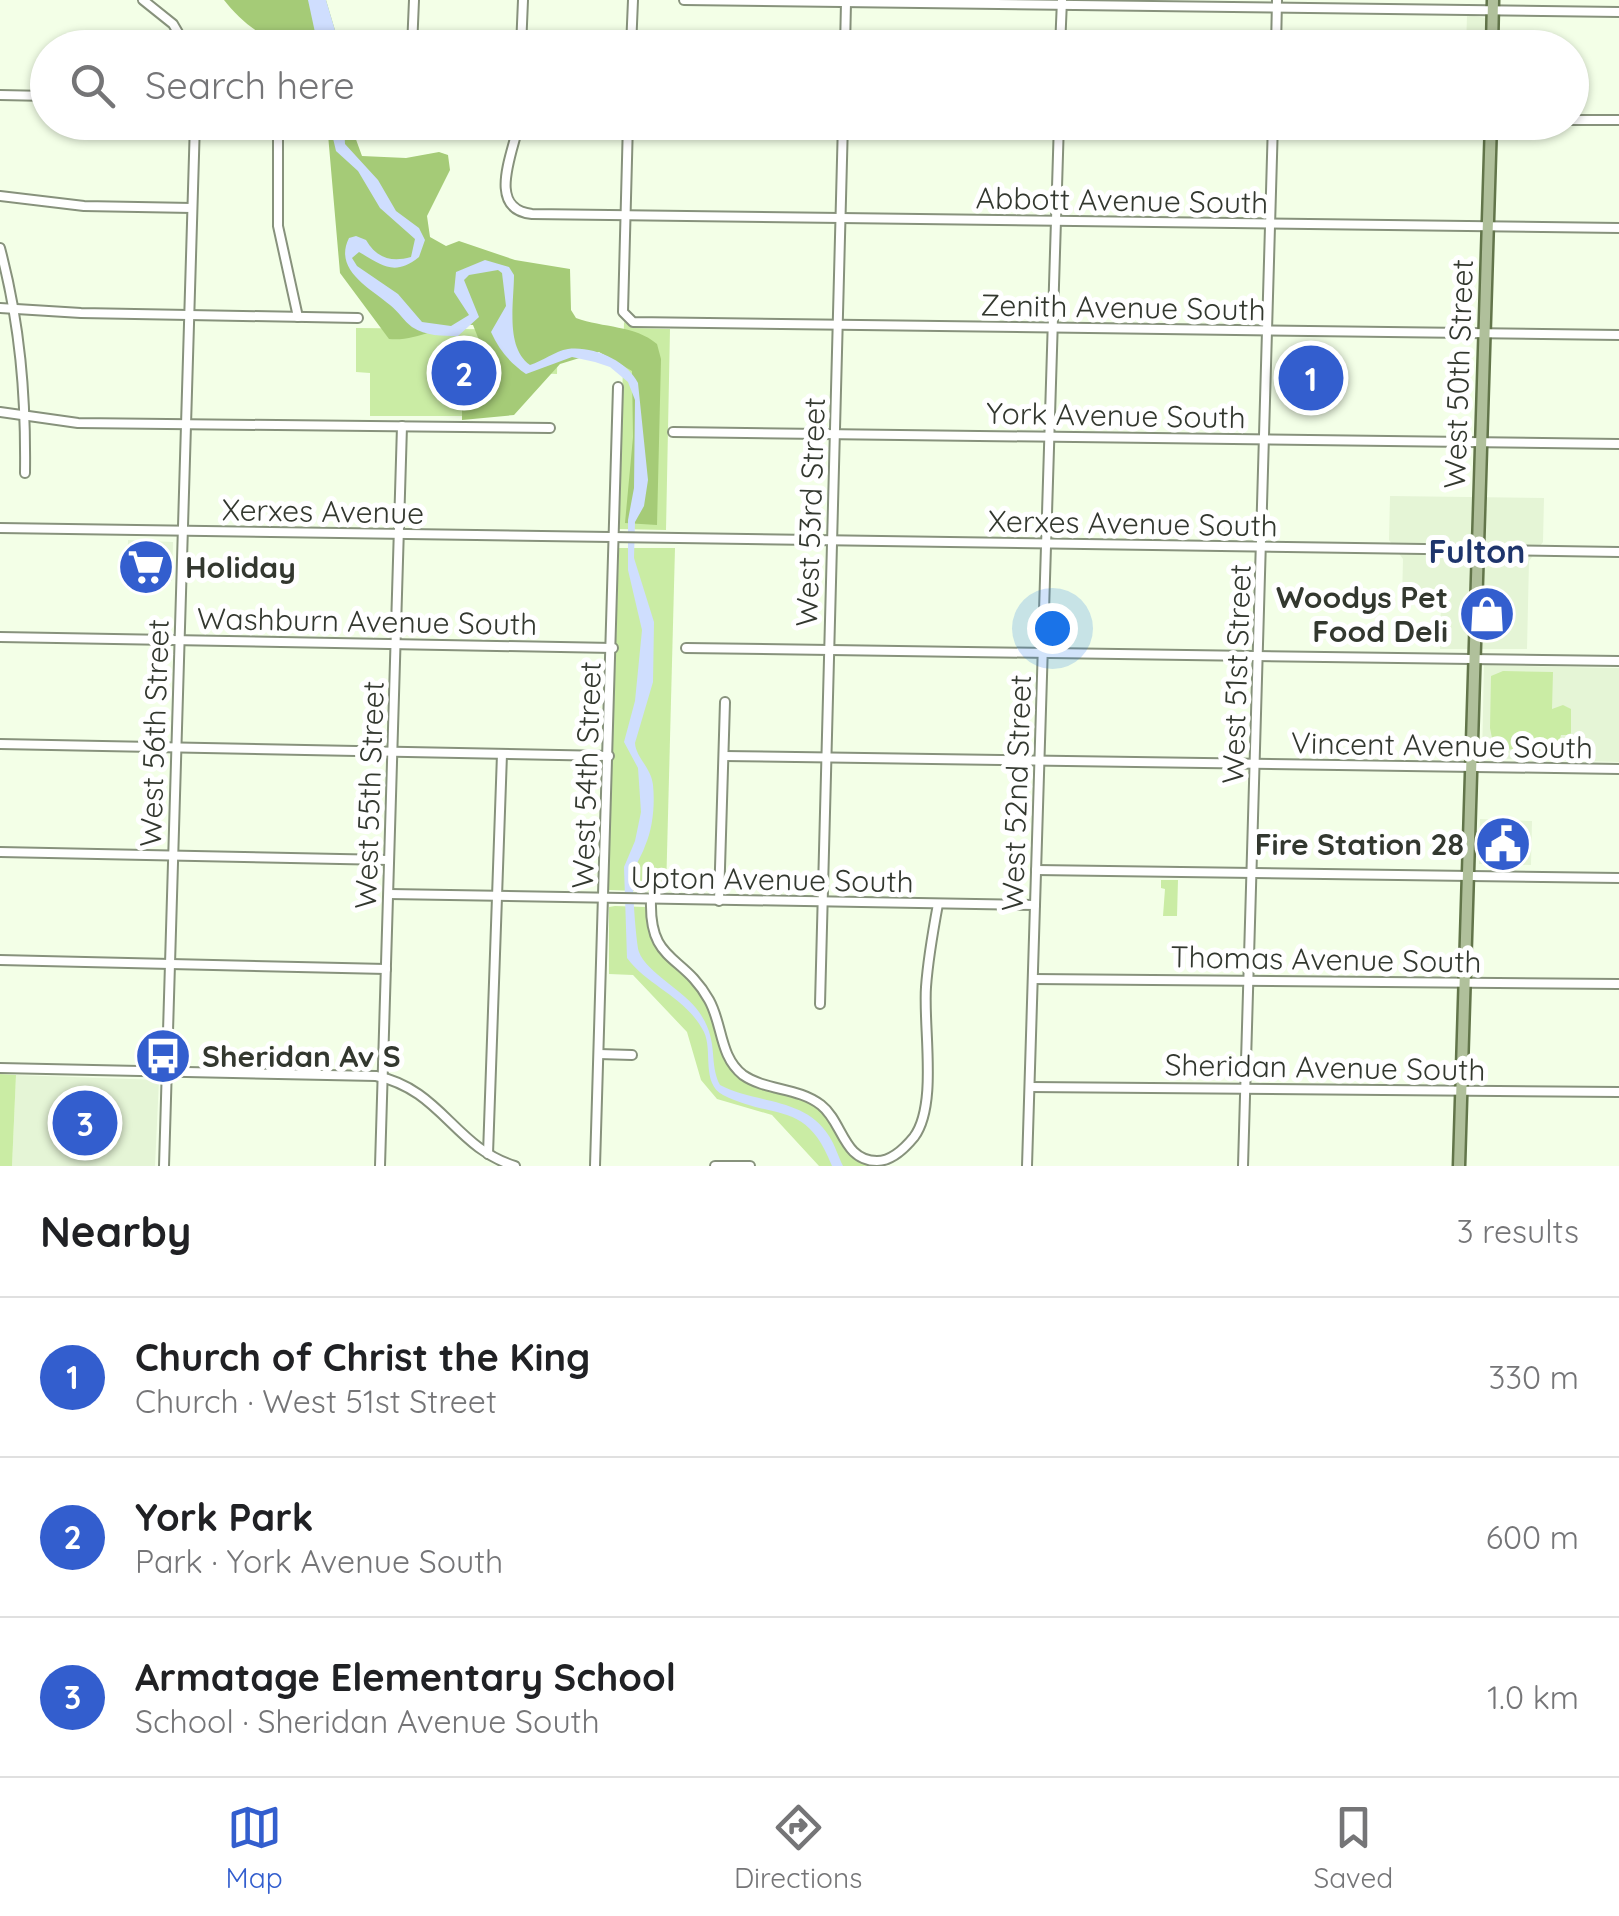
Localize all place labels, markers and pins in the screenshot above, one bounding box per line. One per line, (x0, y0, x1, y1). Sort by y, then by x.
pin: 2 (432, 336, 496, 410)
pin: 1 (1278, 340, 1344, 416)
supermarket icon: Holiday (116, 537, 176, 597)
place label: Holiday (185, 548, 296, 586)
place label: Woodys Pet Food Deli (1276, 578, 1448, 650)
shop icon: Woodys Pet Food Deli (1457, 584, 1517, 644)
public building icon: Fire Station 28 (1473, 814, 1533, 874)
place label: Fire Station 28 (1255, 825, 1464, 863)
bus stop icon: Sheridan Av S (133, 1026, 193, 1086)
place label: Sheridan Av S (202, 1037, 401, 1075)
pin: 3 (52, 1086, 118, 1160)

